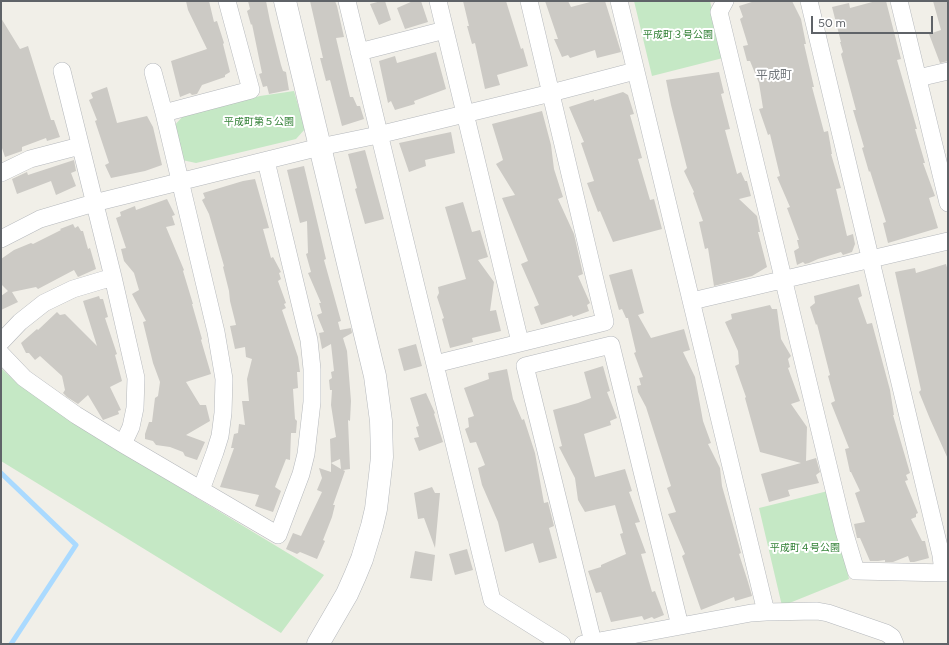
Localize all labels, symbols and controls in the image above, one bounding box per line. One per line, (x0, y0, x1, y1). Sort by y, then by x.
scale bar (813, 8, 935, 34)
text: 50 m (818, 16, 846, 30)
park label: 平成町３号公園 (643, 29, 713, 41)
district label: 平成町 (756, 68, 792, 82)
park label: 平成町第５公園 (224, 116, 294, 128)
park label: 平成町４号公園 (770, 542, 840, 554)

